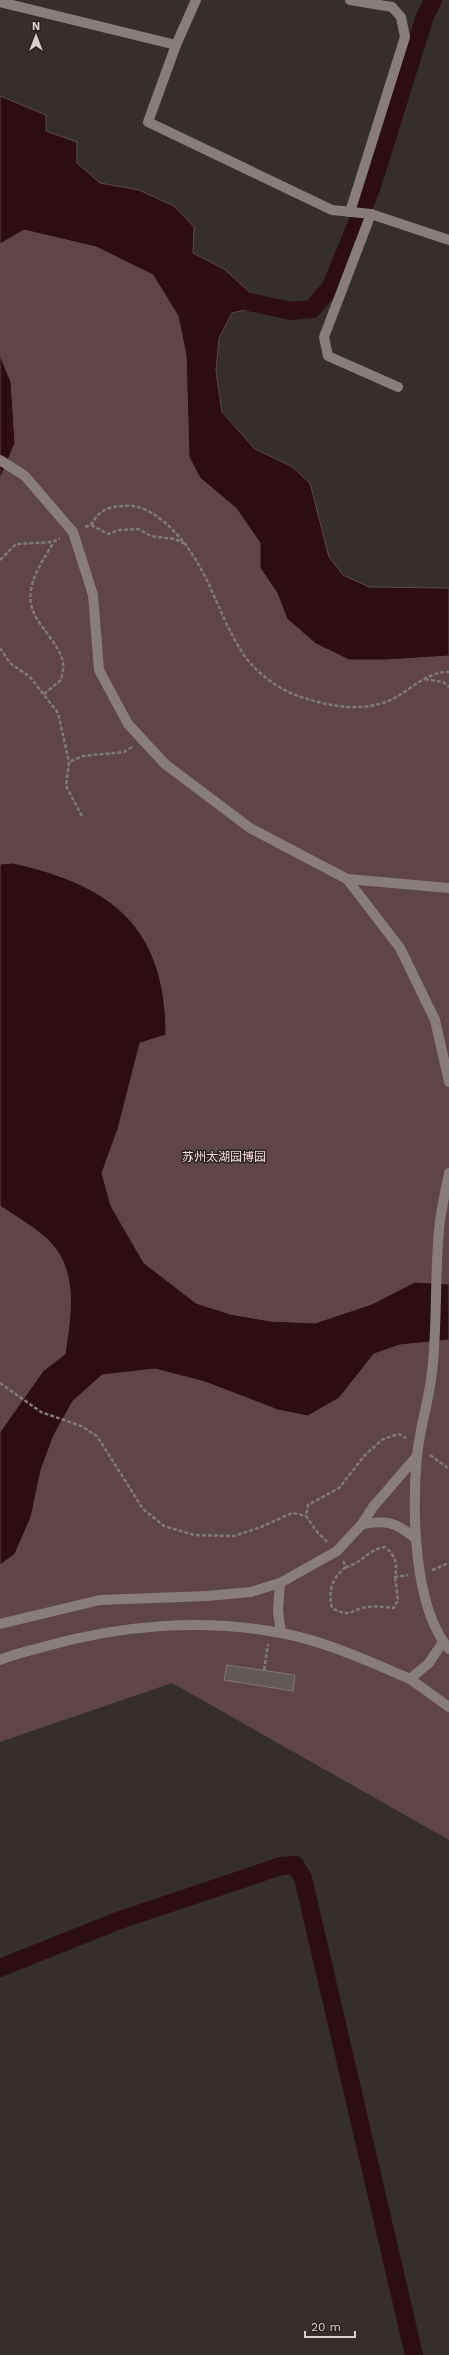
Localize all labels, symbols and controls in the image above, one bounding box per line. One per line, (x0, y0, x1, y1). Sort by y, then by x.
north arrow (16, 16, 56, 56)
text: N (32, 20, 40, 33)
park label: 苏州太湖园博园 (182, 1150, 266, 1164)
scale bar (305, 2313, 355, 2339)
text: 20 m (311, 2320, 341, 2334)

